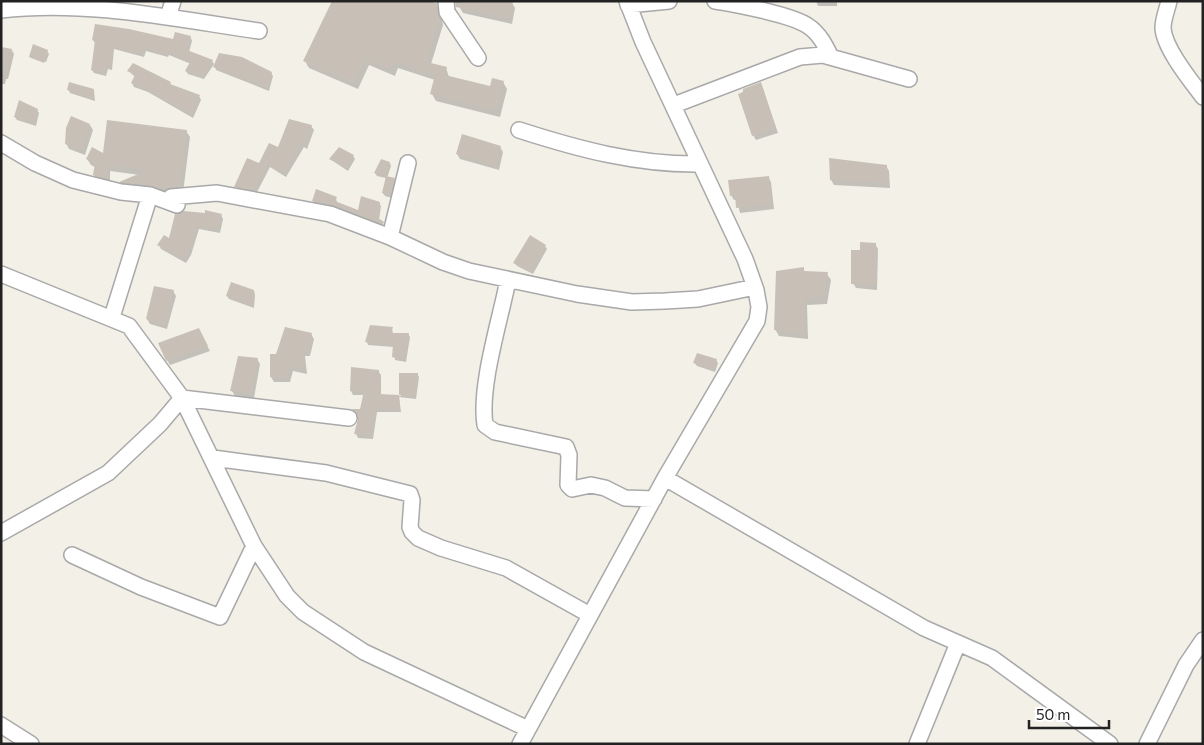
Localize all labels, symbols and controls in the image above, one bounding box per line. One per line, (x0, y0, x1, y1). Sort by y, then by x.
scale bar (1029, 698, 1109, 730)
text: 50 m (1036, 705, 1070, 723)

